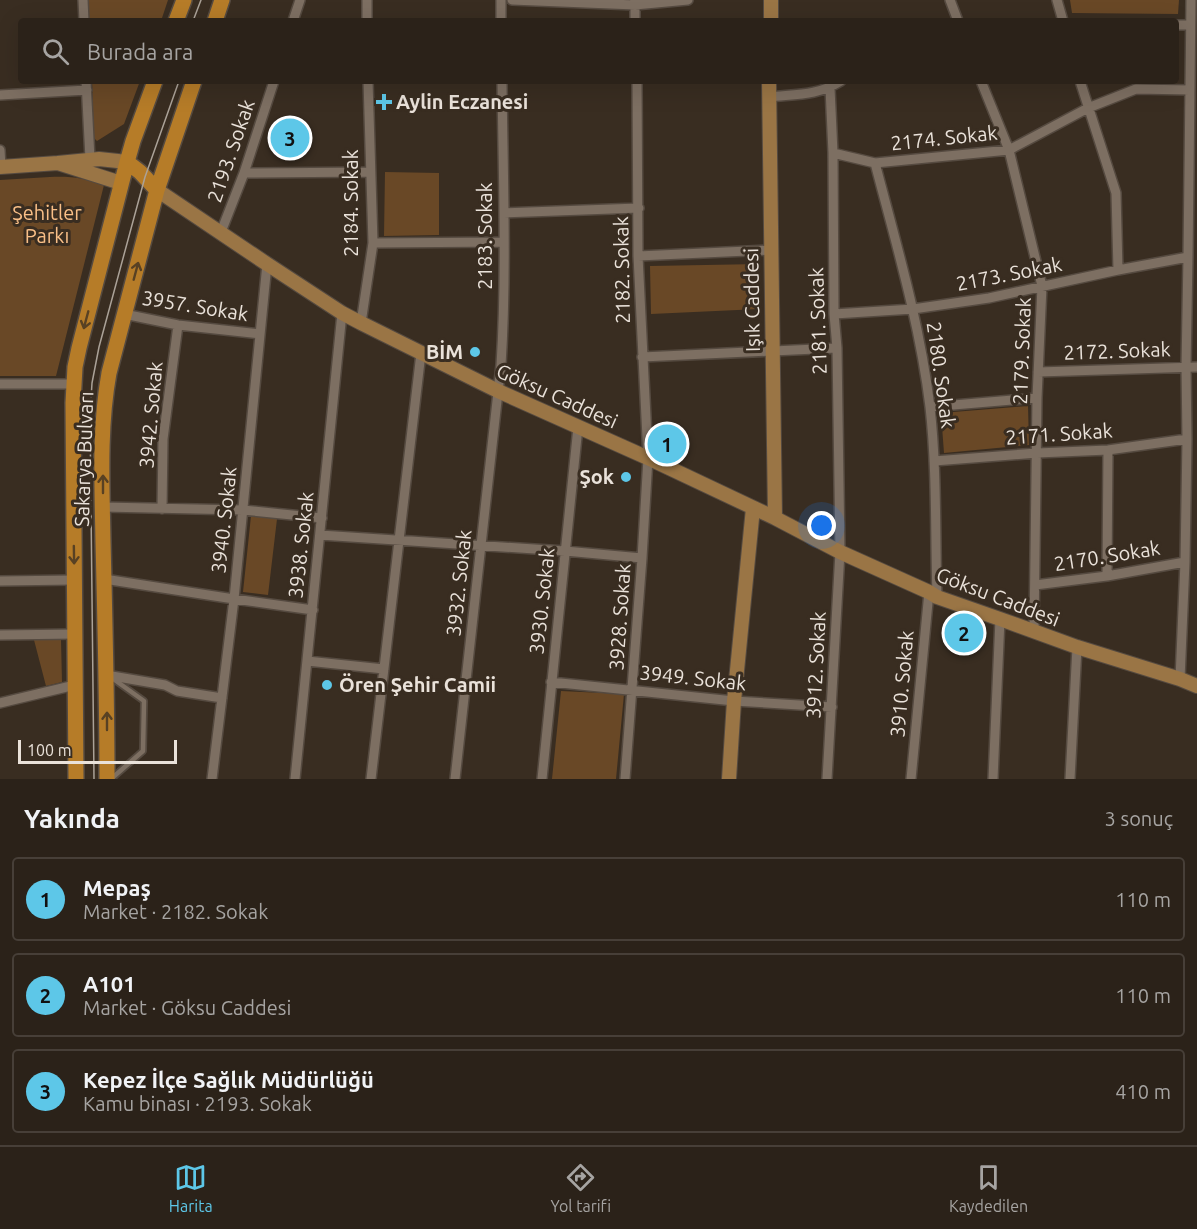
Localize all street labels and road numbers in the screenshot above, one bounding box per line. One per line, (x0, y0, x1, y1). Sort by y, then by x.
street label: 2193. Sokak (202, 96, 259, 205)
street label: 2174. Sokak (889, 120, 998, 155)
street label: 2184. Sokak (339, 149, 362, 257)
street label: 2183. Sokak (473, 182, 496, 290)
street label: 2182. Sokak (609, 216, 634, 324)
street label: Işık Caddesi (739, 248, 764, 352)
street label: 2173. Sokak (954, 252, 1064, 295)
street label: 2181. Sokak (804, 267, 831, 375)
street label: 3957. Sokak (140, 286, 250, 325)
street label: 2179. Sokak (1008, 297, 1035, 405)
street label: 2180. Sokak (923, 320, 960, 430)
street label: 2172. Sokak (1063, 337, 1171, 364)
street label: Göksu Caddesi (493, 359, 621, 433)
street label: 3942. Sokak (134, 361, 167, 469)
street label: Sakarya Bulvarı (70, 391, 97, 527)
street label: 2171. Sokak (1005, 418, 1113, 449)
street label: 3940. Sokak (206, 465, 241, 574)
street label: 3938. Sokak (283, 490, 318, 599)
street label: 3932. Sokak (441, 528, 476, 637)
street label: 2170. Sokak (1052, 536, 1162, 575)
street label: 3930. Sokak (524, 546, 559, 655)
street label: Göksu Caddesi (933, 562, 1063, 631)
street label: 3928. Sokak (604, 563, 635, 671)
street label: 3912. Sokak (801, 611, 830, 719)
street label: 3910. Sokak (885, 630, 918, 738)
street label: 3949. Sokak (639, 660, 748, 695)

